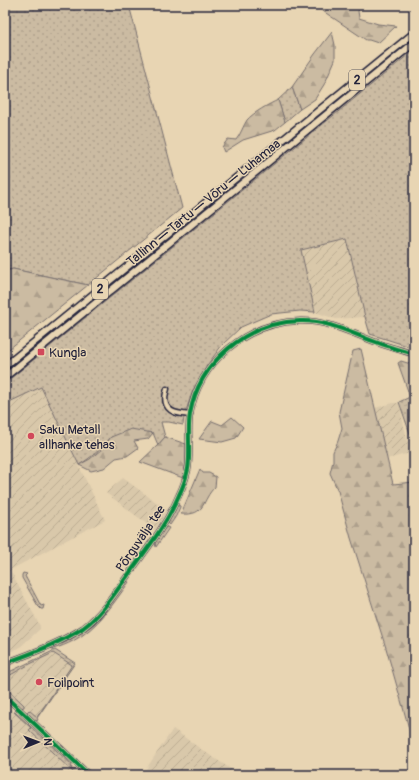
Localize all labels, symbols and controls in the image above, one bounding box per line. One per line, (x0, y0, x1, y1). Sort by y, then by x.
road number: 2 (349, 70, 365, 90)
street label: Tallinn — Tartu — Võru — Luhamaa (124, 136, 284, 270)
road number: 2 (92, 279, 108, 299)
place label: Kungla (49, 345, 86, 361)
marker: Kungla (36, 347, 46, 357)
place label: Saku Metall allhanke tehas (39, 422, 115, 453)
marker: Saku Metall allhanke tehas (26, 431, 36, 441)
street label: Põrguvälja tee (113, 502, 169, 575)
place label: Foilpoint (47, 675, 95, 691)
marker: Foilpoint (34, 677, 44, 687)
north arrow (18, 722, 58, 762)
text: N (41, 738, 54, 746)

